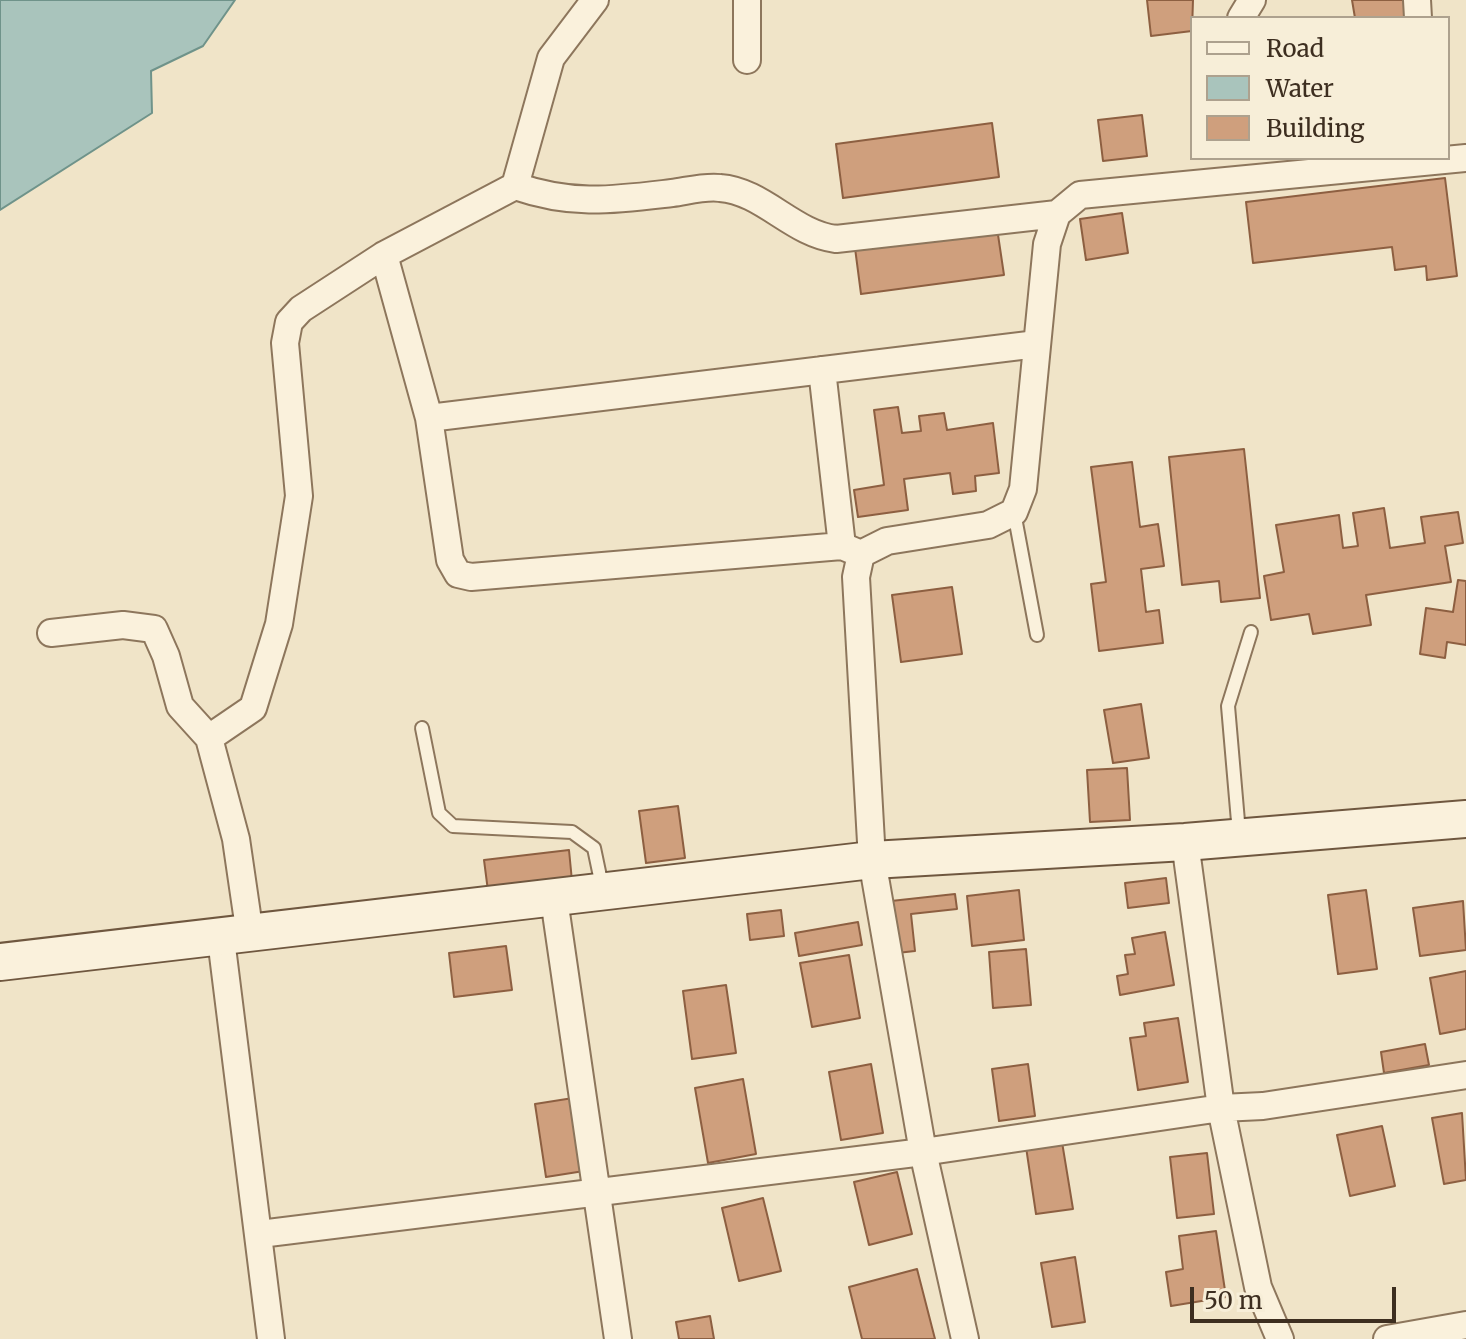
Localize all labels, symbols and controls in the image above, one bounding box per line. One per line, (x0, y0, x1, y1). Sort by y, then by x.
legend (1190, 16, 1450, 160)
text: Road (1266, 33, 1324, 64)
text: Water (1266, 73, 1334, 104)
text: Building (1266, 113, 1365, 144)
scale bar (1194, 1271, 1400, 1321)
text: 50 m (1204, 1285, 1263, 1316)

